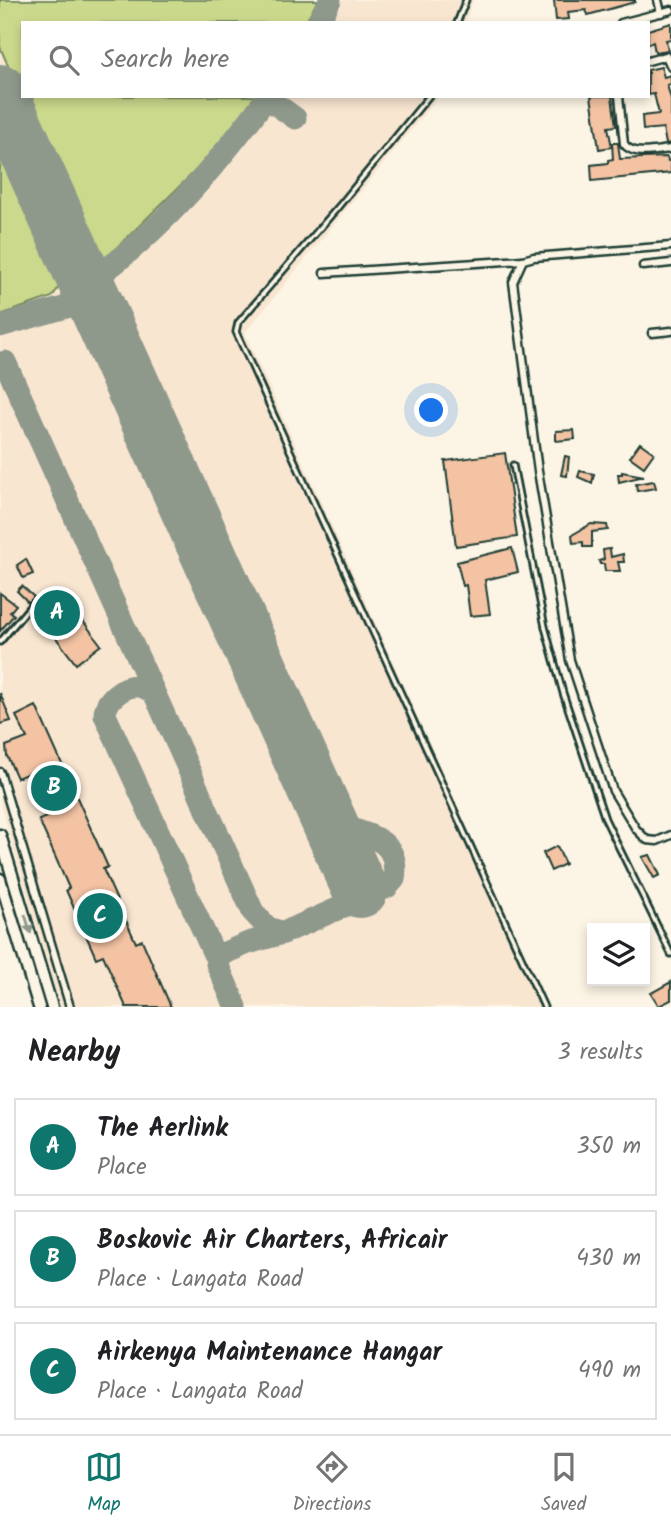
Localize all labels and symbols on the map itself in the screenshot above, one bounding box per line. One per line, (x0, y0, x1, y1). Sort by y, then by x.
your location (414, 393, 448, 427)
pin: A (34, 587, 80, 639)
pin: B (31, 762, 77, 814)
pin: C (77, 890, 123, 942)
one-way arrow (23, 913, 34, 934)

